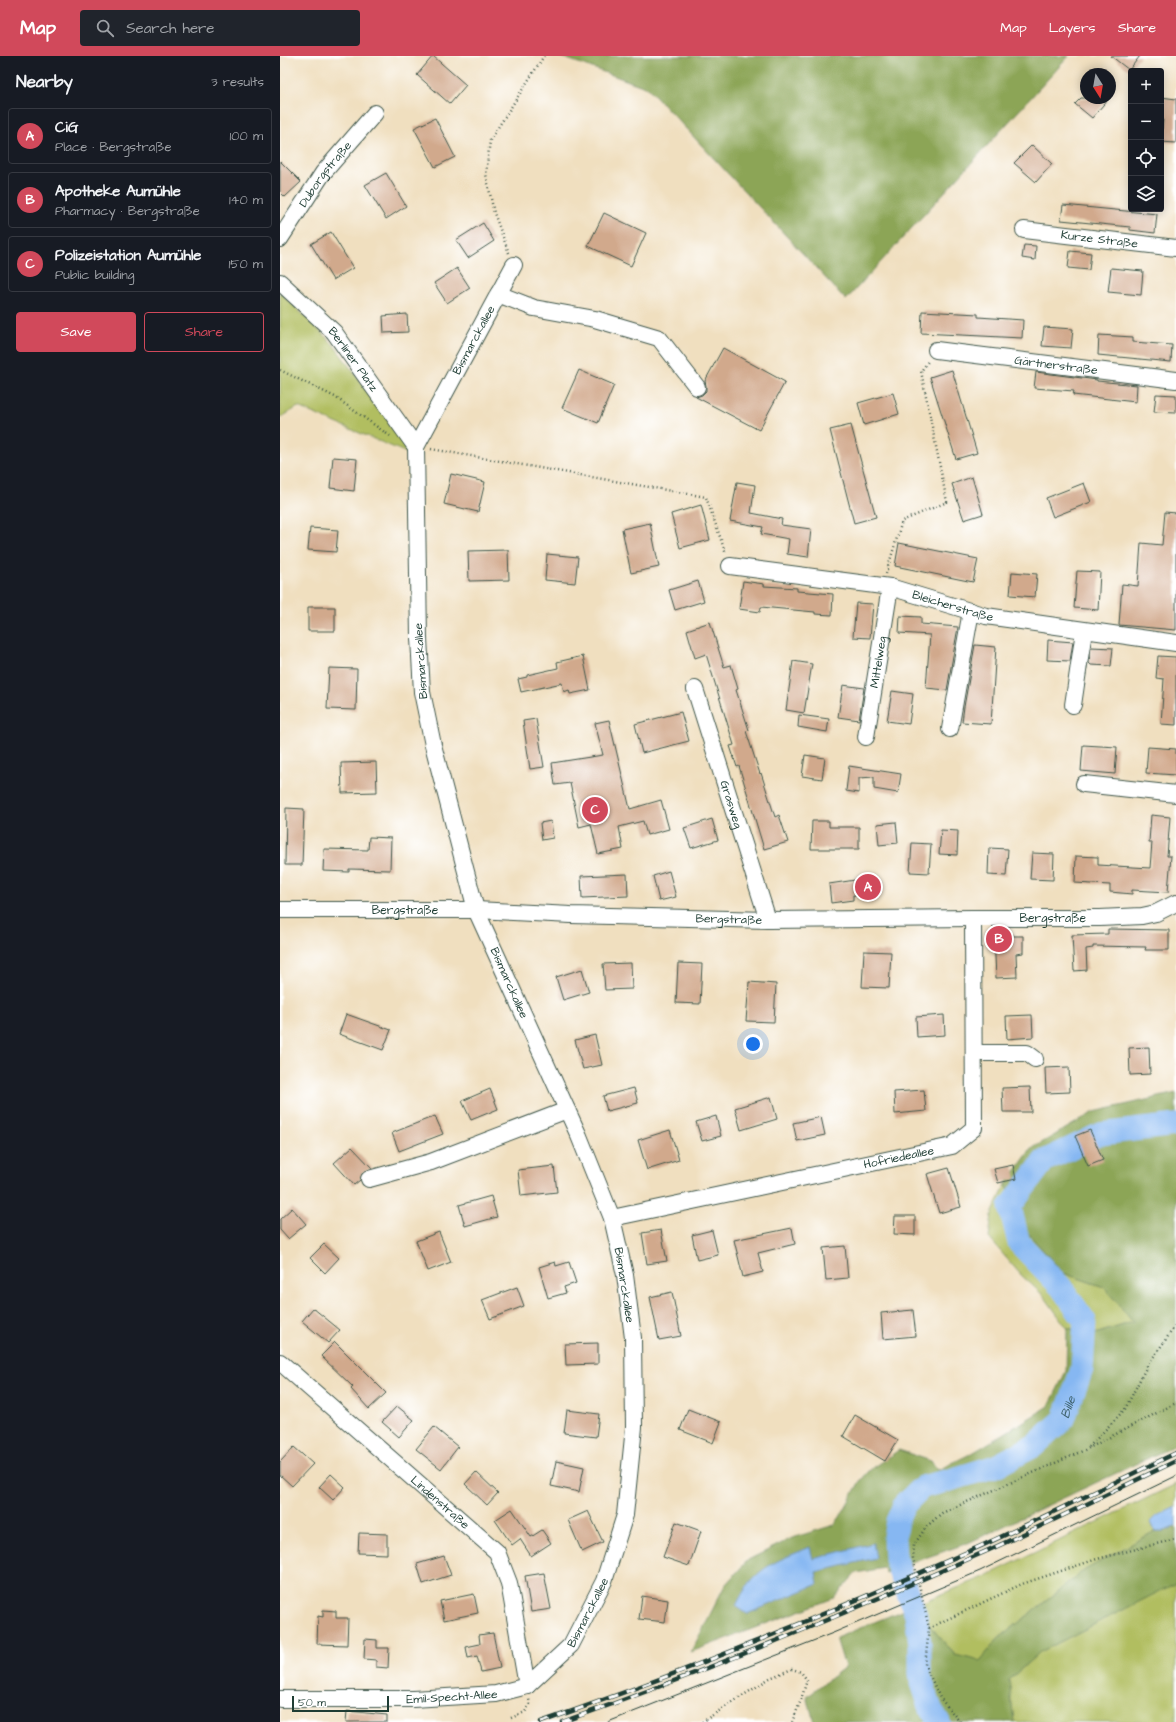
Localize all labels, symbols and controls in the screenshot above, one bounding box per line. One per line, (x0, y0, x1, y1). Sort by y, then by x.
search box (80, 10, 360, 46)
text: Map (20, 15, 56, 42)
icon: search (94, 17, 116, 39)
text: Search here (126, 18, 215, 39)
text: Map (1000, 18, 1027, 38)
text: Layers (1049, 18, 1096, 38)
text: Share (1118, 18, 1156, 38)
north arrow (1080, 68, 1116, 104)
map controls (1128, 68, 1164, 212)
button: + (1128, 68, 1164, 104)
text: Nearby (16, 70, 73, 94)
text: 3 results (211, 73, 264, 91)
button: − (1128, 104, 1164, 140)
text: CiG (55, 117, 78, 138)
text: A (26, 127, 34, 145)
text: 100 m (230, 127, 263, 145)
street label: Duborgstraße (294, 137, 356, 210)
text: Place · Bergstraße (55, 138, 171, 156)
button: locate (1128, 140, 1164, 176)
button: layers (1128, 176, 1164, 212)
text: Apotheke Aumühle (55, 181, 181, 202)
text: B (25, 191, 35, 209)
text: 140 m (229, 191, 263, 209)
text: Pharmacy · Bergstraße (55, 202, 200, 220)
street label: Kurze Straße (1060, 226, 1139, 252)
text: Polizeistation Aumühle (55, 245, 201, 266)
text: C (25, 255, 35, 273)
text: 150 m (229, 255, 263, 273)
text: Public building (55, 266, 134, 284)
street label: Bismarckallee (448, 302, 499, 378)
button: Save (16, 312, 136, 352)
button: Share (144, 312, 264, 352)
street label: Berliner Platz (325, 323, 382, 395)
street label: Gärtnerstraße (1013, 351, 1099, 379)
street label: Bleicherstraße (910, 586, 995, 626)
street label: Bismarckallee (410, 622, 432, 700)
street label: Mittelweg (865, 635, 892, 689)
street label: Grasweg (716, 778, 747, 831)
pin: C (582, 795, 608, 825)
pin: A (855, 872, 881, 902)
street label: Bergstraße (372, 902, 439, 920)
street label: Bergstraße (695, 910, 763, 928)
street label: Bergstraße (1020, 910, 1087, 928)
pin: B (986, 924, 1012, 954)
street label: Bismarckallee (486, 945, 532, 1022)
your location (743, 1034, 763, 1054)
street label: Hofriedeallee (862, 1141, 936, 1173)
street label: Bismarckallee (610, 1246, 638, 1324)
water label: Bille (1056, 1393, 1081, 1421)
street label: Lindenstraße (407, 1472, 474, 1533)
street label: Bismarckallee (563, 1574, 613, 1650)
street label: Emil-Specht-Allee (406, 1685, 499, 1708)
scale bar (292, 1694, 389, 1713)
text: 50 m (298, 1695, 326, 1710)

